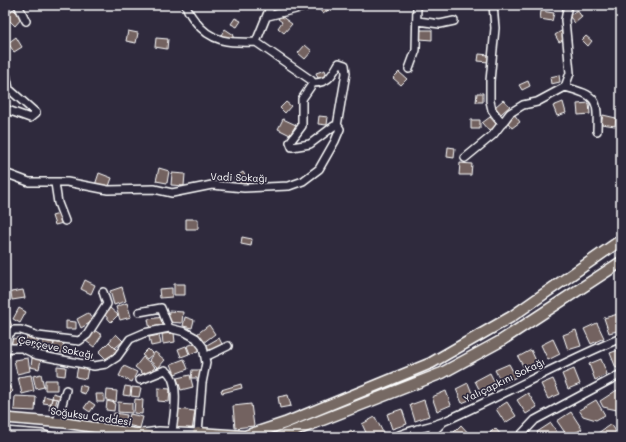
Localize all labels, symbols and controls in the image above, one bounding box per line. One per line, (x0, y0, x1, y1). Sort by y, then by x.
street label: Vadi Sokağı (210, 169, 268, 185)
street label: Çerçeve Sokağı (17, 332, 95, 362)
street label: Yalıçapkını Sokağı (461, 354, 547, 406)
street label: Soğuksu Caddesi (50, 403, 132, 429)

